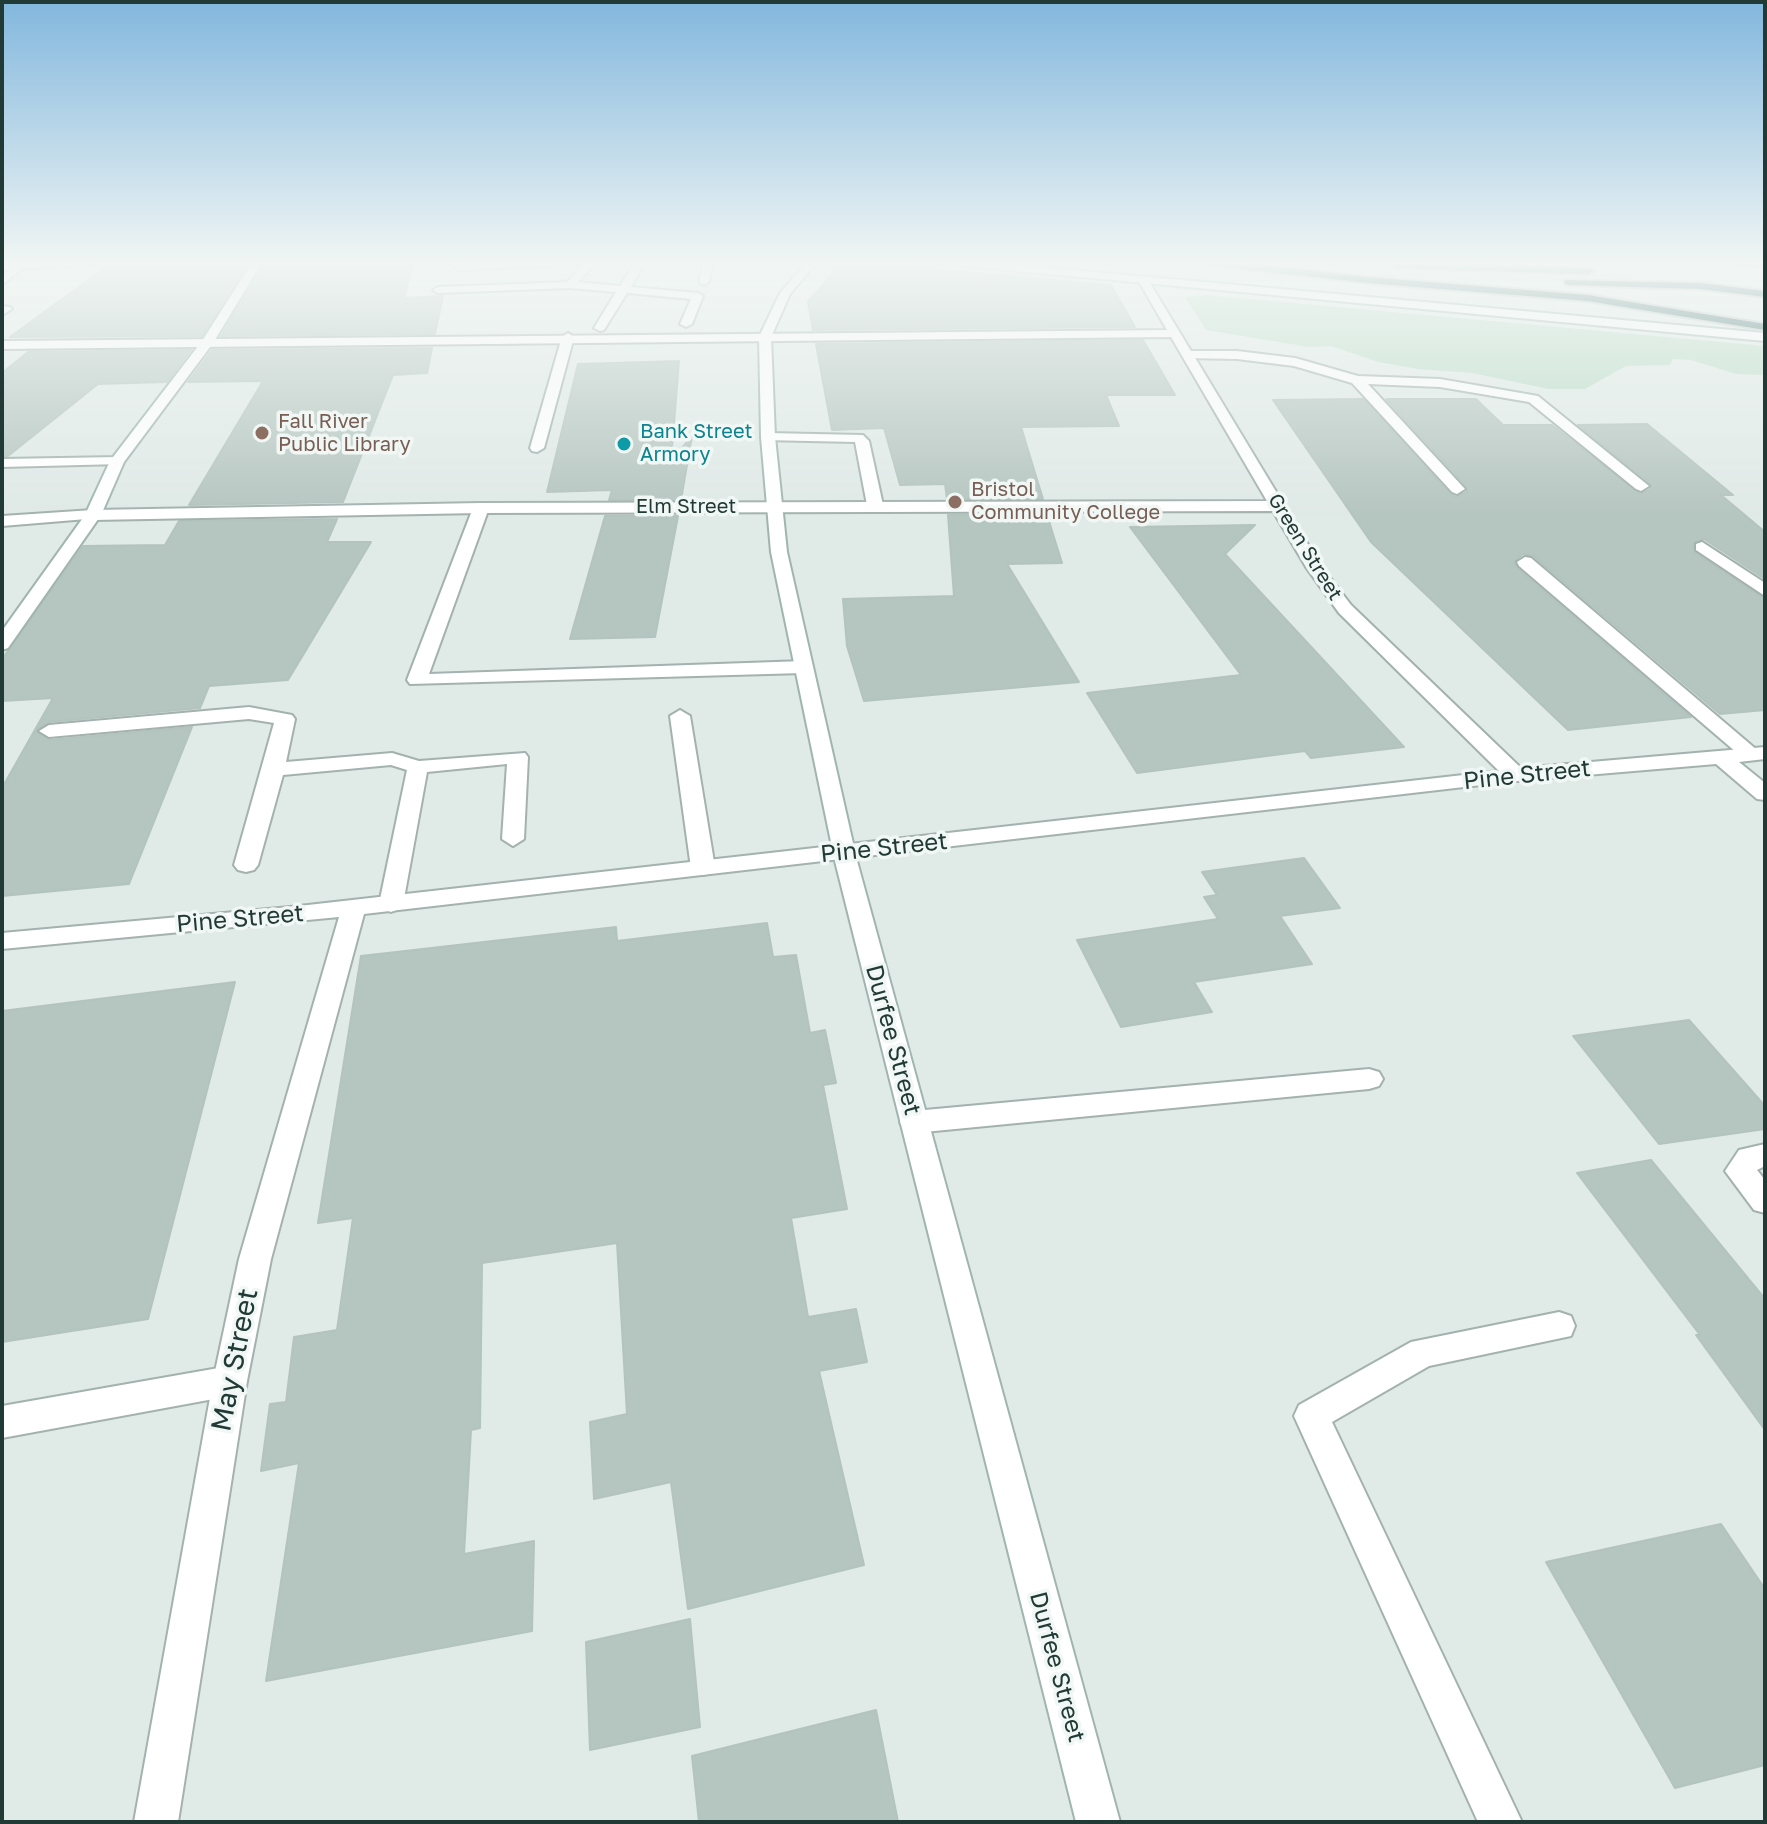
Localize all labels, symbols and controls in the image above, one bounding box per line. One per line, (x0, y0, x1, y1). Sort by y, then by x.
place label: Fall River Public Library (278, 410, 411, 457)
place label: Bank Street Armory (640, 420, 752, 467)
marker: Fall River Public Library (253, 424, 271, 442)
marker: Bank Street Armory (615, 435, 633, 453)
place label: Bristol Community College (971, 478, 1160, 525)
street label: Green Street (1263, 489, 1347, 605)
marker: Bristol Community College (946, 493, 964, 511)
street label: Elm Street (636, 495, 736, 519)
street label: Pine Street (1462, 754, 1592, 796)
street label: Pine Street (819, 827, 949, 869)
street label: Pine Street (175, 899, 305, 939)
street label: Durfee Street (859, 962, 927, 1118)
street label: May Street (205, 1286, 265, 1434)
street label: Durfee Street (1023, 1589, 1091, 1745)

